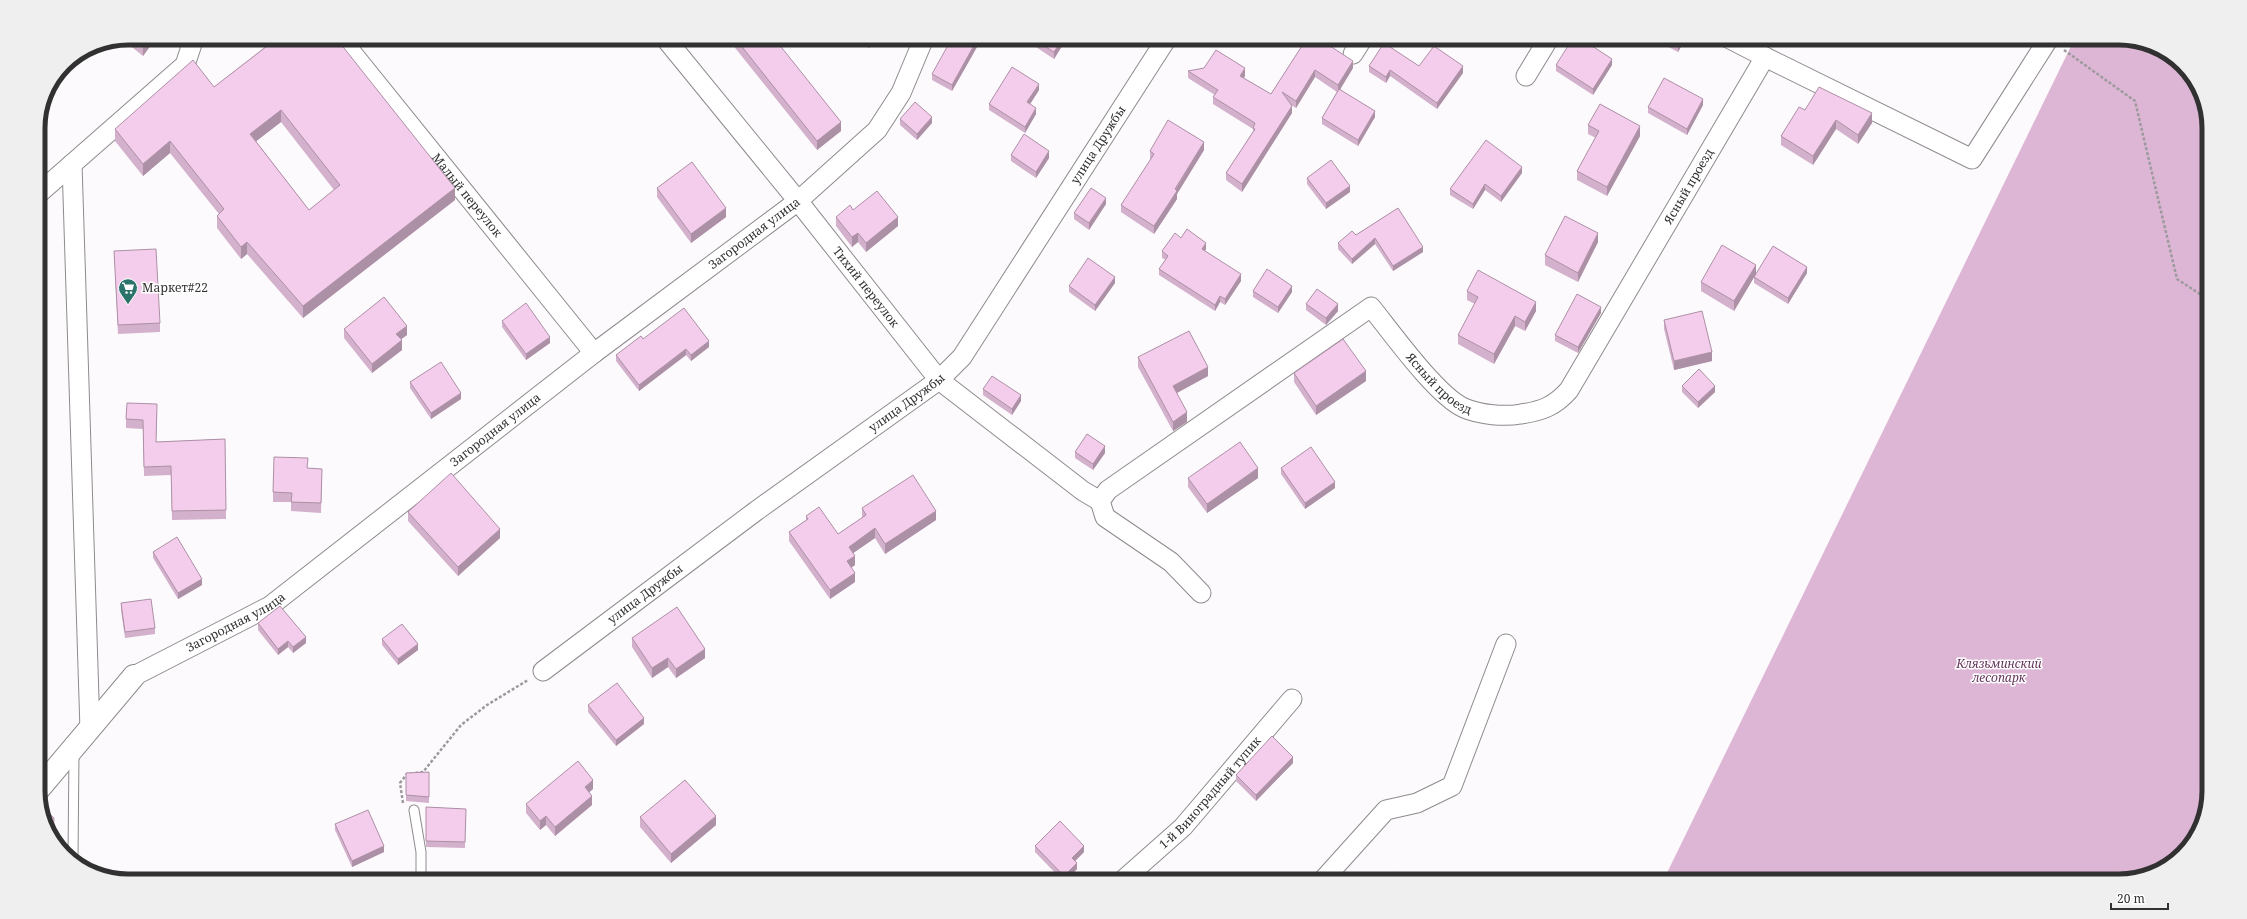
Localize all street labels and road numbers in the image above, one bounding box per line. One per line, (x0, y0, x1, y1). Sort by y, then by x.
street label: улица Дружбы (1066, 102, 1129, 187)
street label: Ясный проезд (1659, 145, 1717, 228)
street label: Малый переулок (428, 149, 507, 241)
street label: Загородная улица (705, 193, 804, 273)
street label: Тихий переулок (829, 243, 904, 331)
street label: Ясный проезд (1402, 348, 1474, 418)
street label: улица Дружбы (865, 370, 949, 436)
street label: Загородная улица (446, 389, 544, 470)
street label: улица Дружбы (604, 560, 686, 628)
street label: Загородная улица (183, 588, 289, 656)
street label: 1-й Виноградный тупик (1155, 732, 1265, 852)

